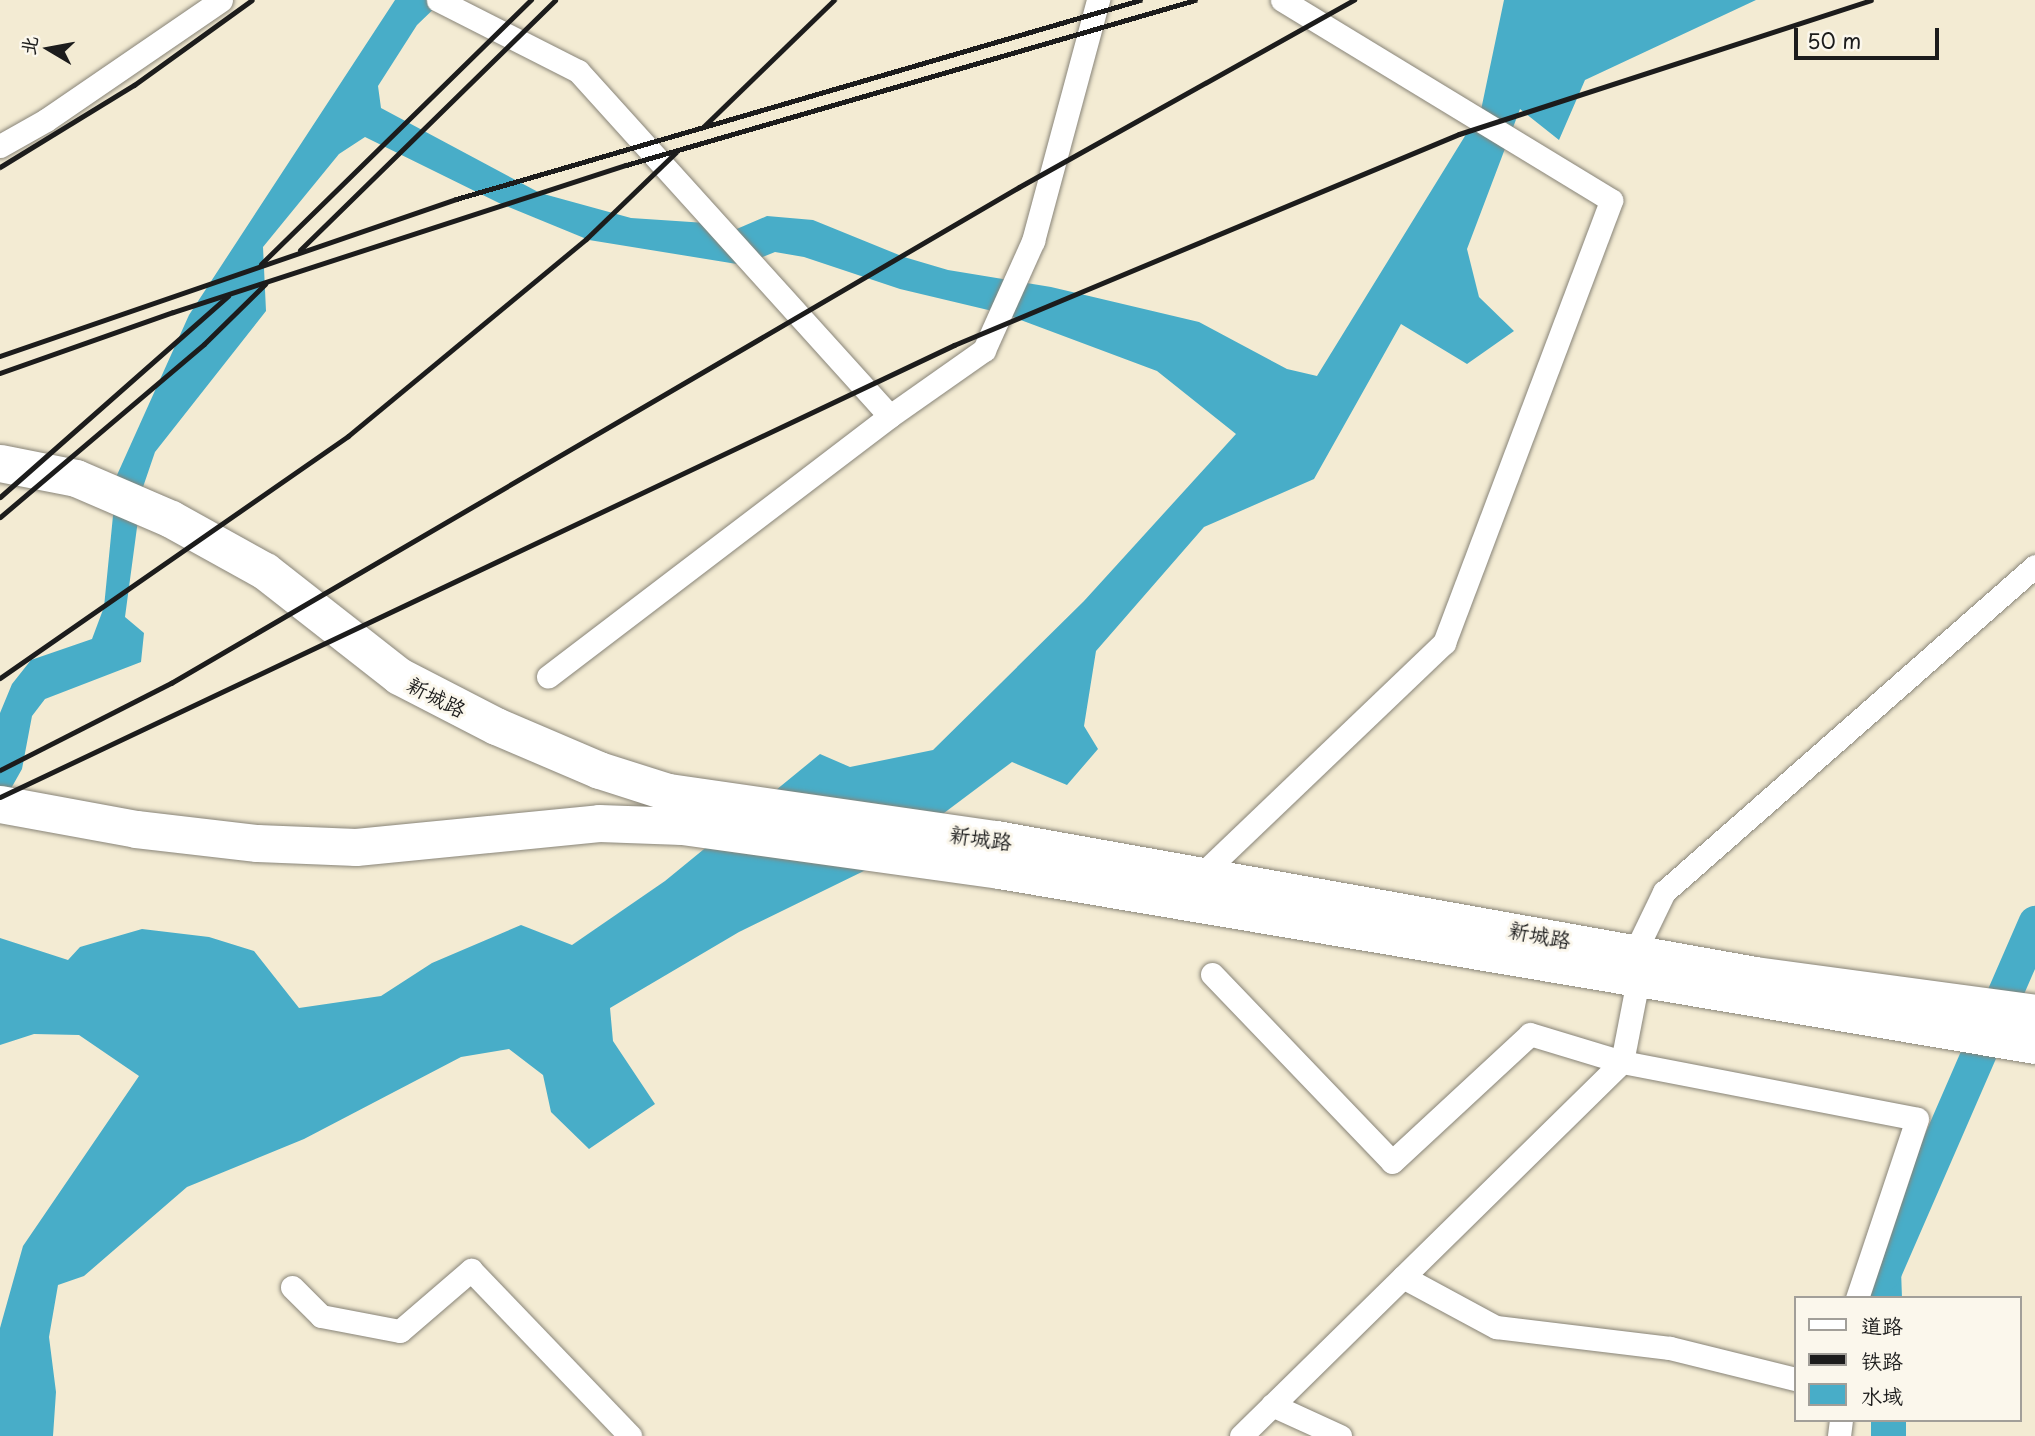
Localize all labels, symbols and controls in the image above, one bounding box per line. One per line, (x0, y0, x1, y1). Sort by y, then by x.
north arrow (14, 14, 84, 84)
scale bar (1797, 14, 1942, 58)
text: 50 m (1807, 24, 1861, 56)
text: 北 (13, 34, 44, 57)
street label: 新城路 (403, 670, 471, 722)
street label: 新城路 (948, 820, 1014, 854)
street label: 新城路 (1507, 916, 1573, 952)
legend (1794, 1296, 2021, 1422)
text: 道路 (1861, 1309, 1903, 1341)
text: 铁路 (1861, 1344, 1903, 1376)
text: 水域 (1861, 1379, 1903, 1411)

